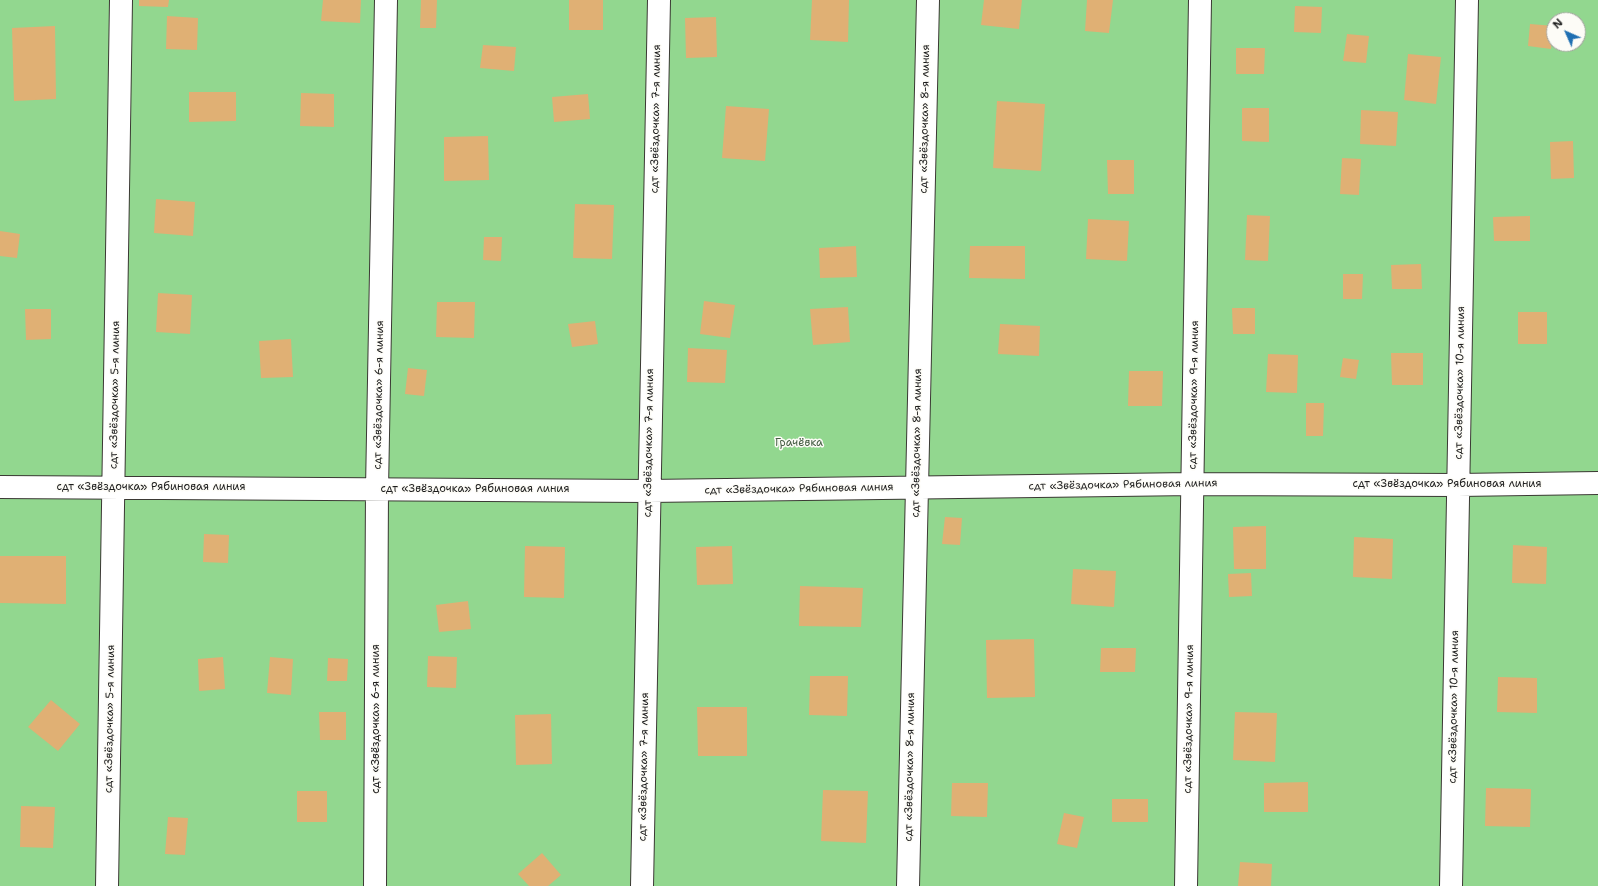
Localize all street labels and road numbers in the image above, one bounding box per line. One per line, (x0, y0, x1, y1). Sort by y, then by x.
street label: сдт «Звёздочка» 7-я линия (648, 44, 664, 194)
street label: сдт «Звёздочка» 8-я линия (917, 44, 933, 194)
street label: сдт «Звёздочка» 10-я линия (1452, 306, 1468, 460)
street label: сдт «Звёздочка» 6-я линия (371, 320, 387, 470)
street label: сдт «Звёздочка» 9-я линия (1186, 320, 1202, 470)
street label: сдт «Звёздочка» 5-я линия (107, 321, 123, 469)
street label: сдт «Звёздочка» 7-я линия (641, 368, 657, 518)
street label: сдт «Звёздочка» 8-я линия (909, 368, 925, 518)
street label: сдт «Звёздочка» Рябиновая линия (1028, 477, 1218, 493)
street label: сдт «Звёздочка» Рябиновая линия (1352, 477, 1542, 491)
street label: сдт «Звёздочка» Рябиновая линия (56, 480, 246, 494)
street label: сдт «Звёздочка» Рябиновая линия (704, 481, 894, 497)
street label: сдт «Звёздочка» Рябиновая линия (380, 482, 570, 496)
street label: сдт «Звёздочка» 10-я линия (1446, 630, 1462, 784)
street label: сдт «Звёздочка» 6-я линия (369, 644, 383, 794)
street label: сдт «Звёздочка» 9-я линия (1181, 644, 1197, 794)
street label: сдт «Звёздочка» 5-я линия (102, 645, 118, 793)
street label: сдт «Звёздочка» 7-я линия (636, 692, 652, 842)
street label: сдт «Звёздочка» 8-я линия (902, 692, 918, 842)

